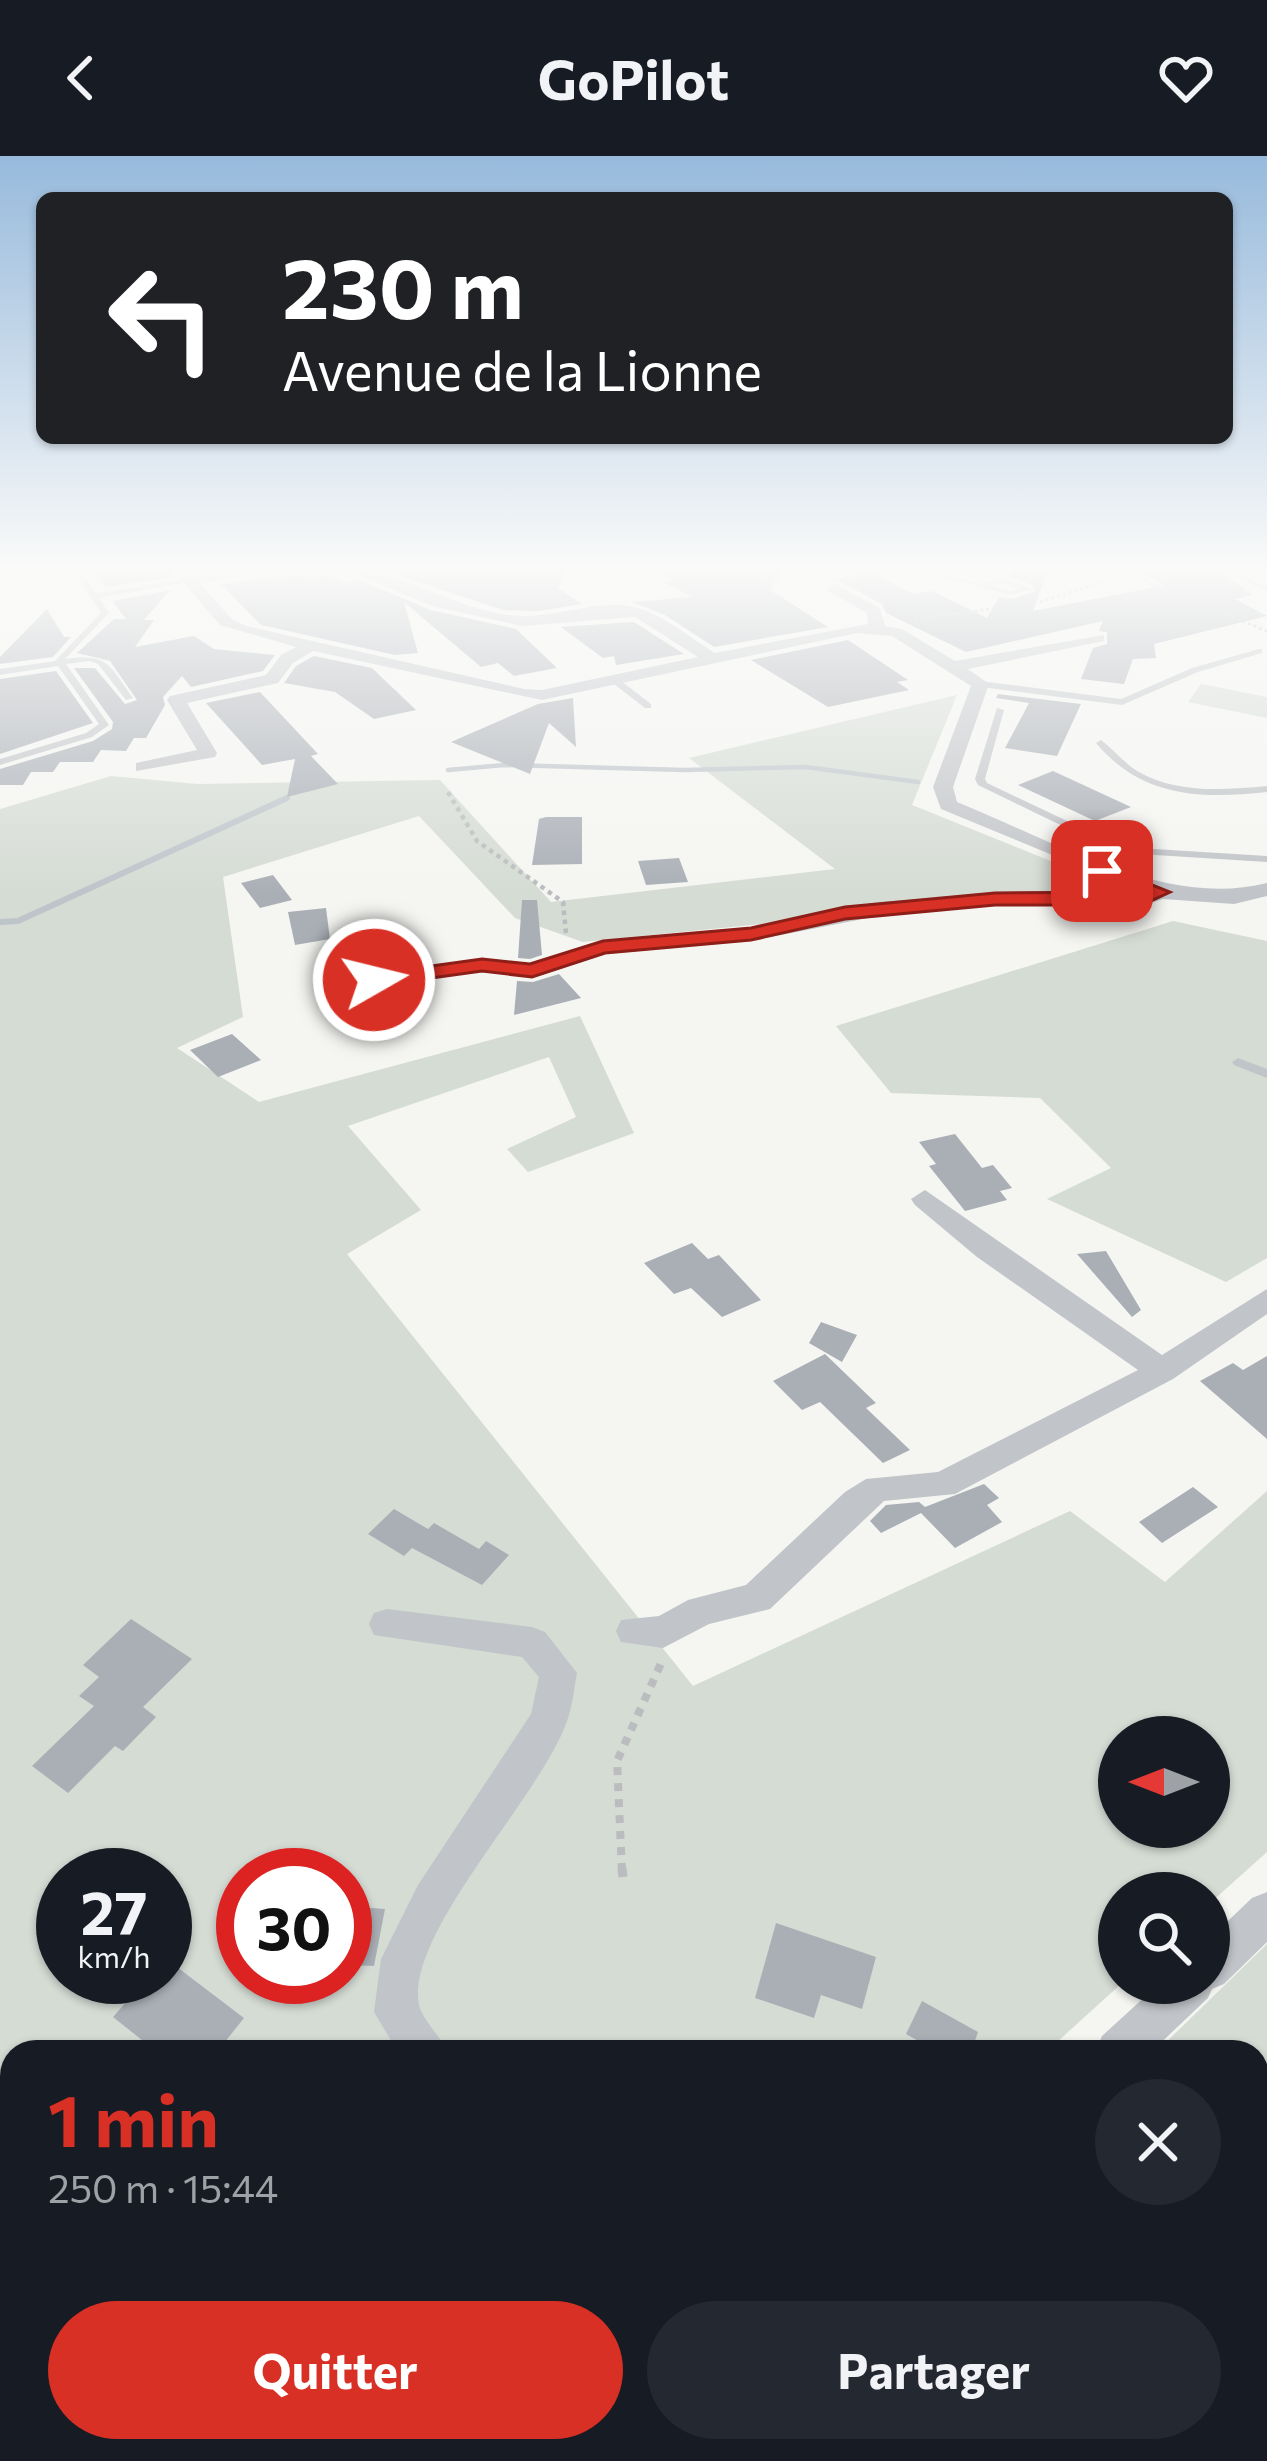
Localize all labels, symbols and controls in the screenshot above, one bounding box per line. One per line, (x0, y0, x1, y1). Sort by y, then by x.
icon: back (48, 45, 114, 111)
text: GoPilot (538, 45, 729, 111)
icon: heart (1153, 45, 1219, 111)
text: 230 m (282, 234, 524, 336)
icon: left (84, 240, 240, 396)
text: Avenue de la Lionne (282, 336, 762, 402)
pin (1051, 820, 1153, 922)
icon: arrive (1069, 838, 1135, 904)
position arrow (311, 917, 437, 1043)
north arrow (1098, 1716, 1230, 1848)
map controls (1098, 1716, 1230, 2004)
speed limit sign: 30 (216, 1848, 372, 2004)
button: search (1098, 1872, 1230, 2004)
text: 27 (81, 1874, 147, 1947)
text: km/h (78, 1937, 150, 1974)
text: 1 min (48, 2074, 219, 2162)
button: close (1095, 2079, 1221, 2205)
text: 250 m · 15:44 (48, 2163, 278, 2211)
button: Quitter (48, 2301, 623, 2439)
button: Partager (647, 2301, 1221, 2439)

